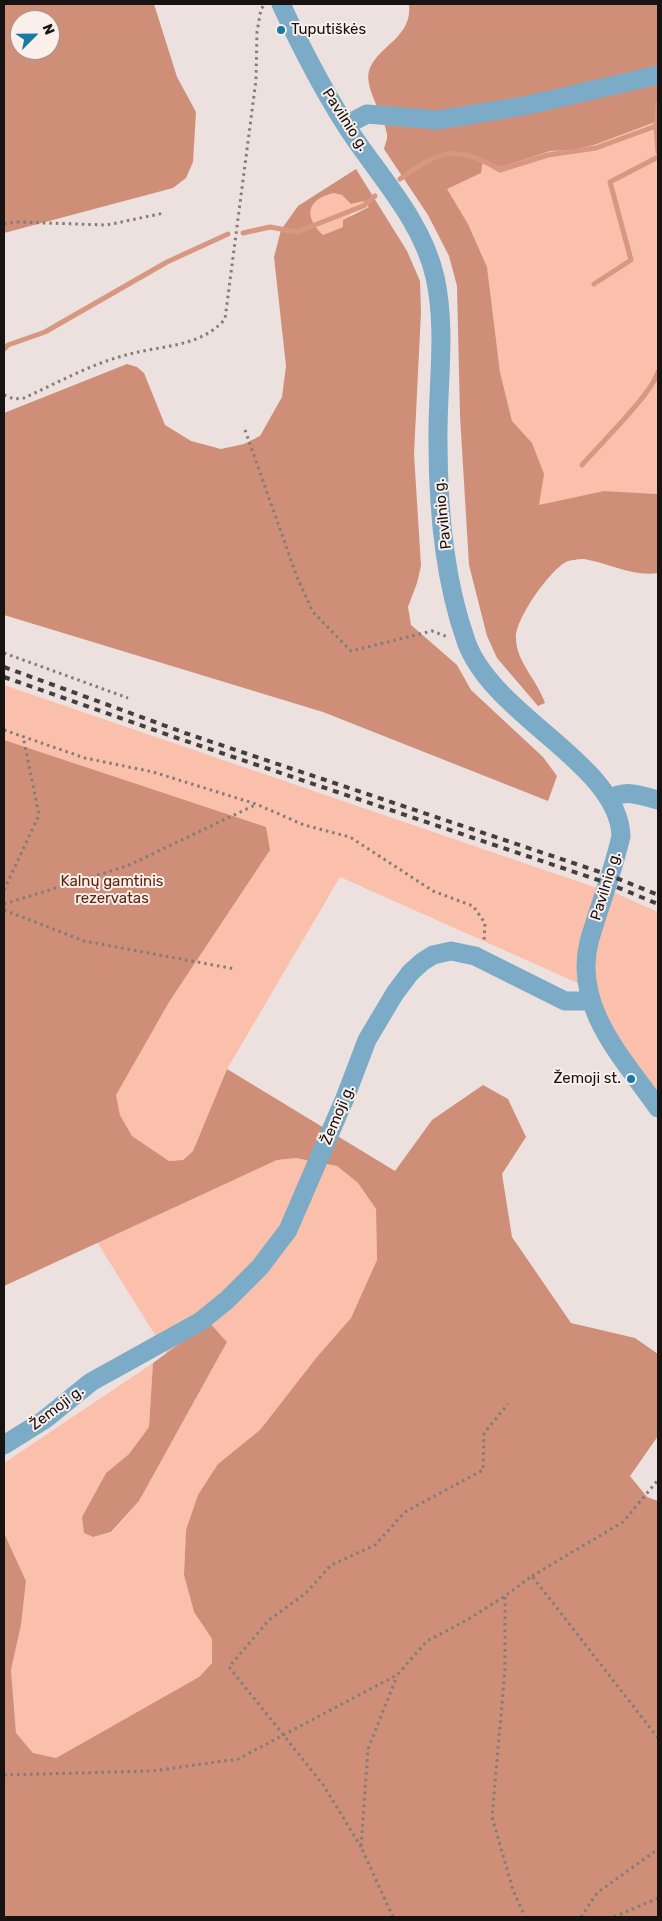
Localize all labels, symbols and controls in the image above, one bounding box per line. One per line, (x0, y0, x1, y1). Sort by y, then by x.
north arrow (10, 10, 60, 60)
text: N (39, 21, 58, 37)
place label: Tuputiškės (291, 21, 366, 39)
marker: Tuputiškės (275, 24, 287, 36)
street label: Pavilnio g. (318, 85, 372, 155)
street label: Pavilnio g. (430, 478, 456, 550)
street label: Pavilnio g. (587, 849, 625, 923)
park label: Kalnų gamtinis rezervatas (61, 873, 163, 908)
place label: Žemoji st. (553, 1070, 621, 1088)
marker: Žemoji st. (625, 1073, 637, 1085)
street label: Žemoji g. (317, 1083, 359, 1147)
street label: Žemoji g. (26, 1382, 88, 1434)

